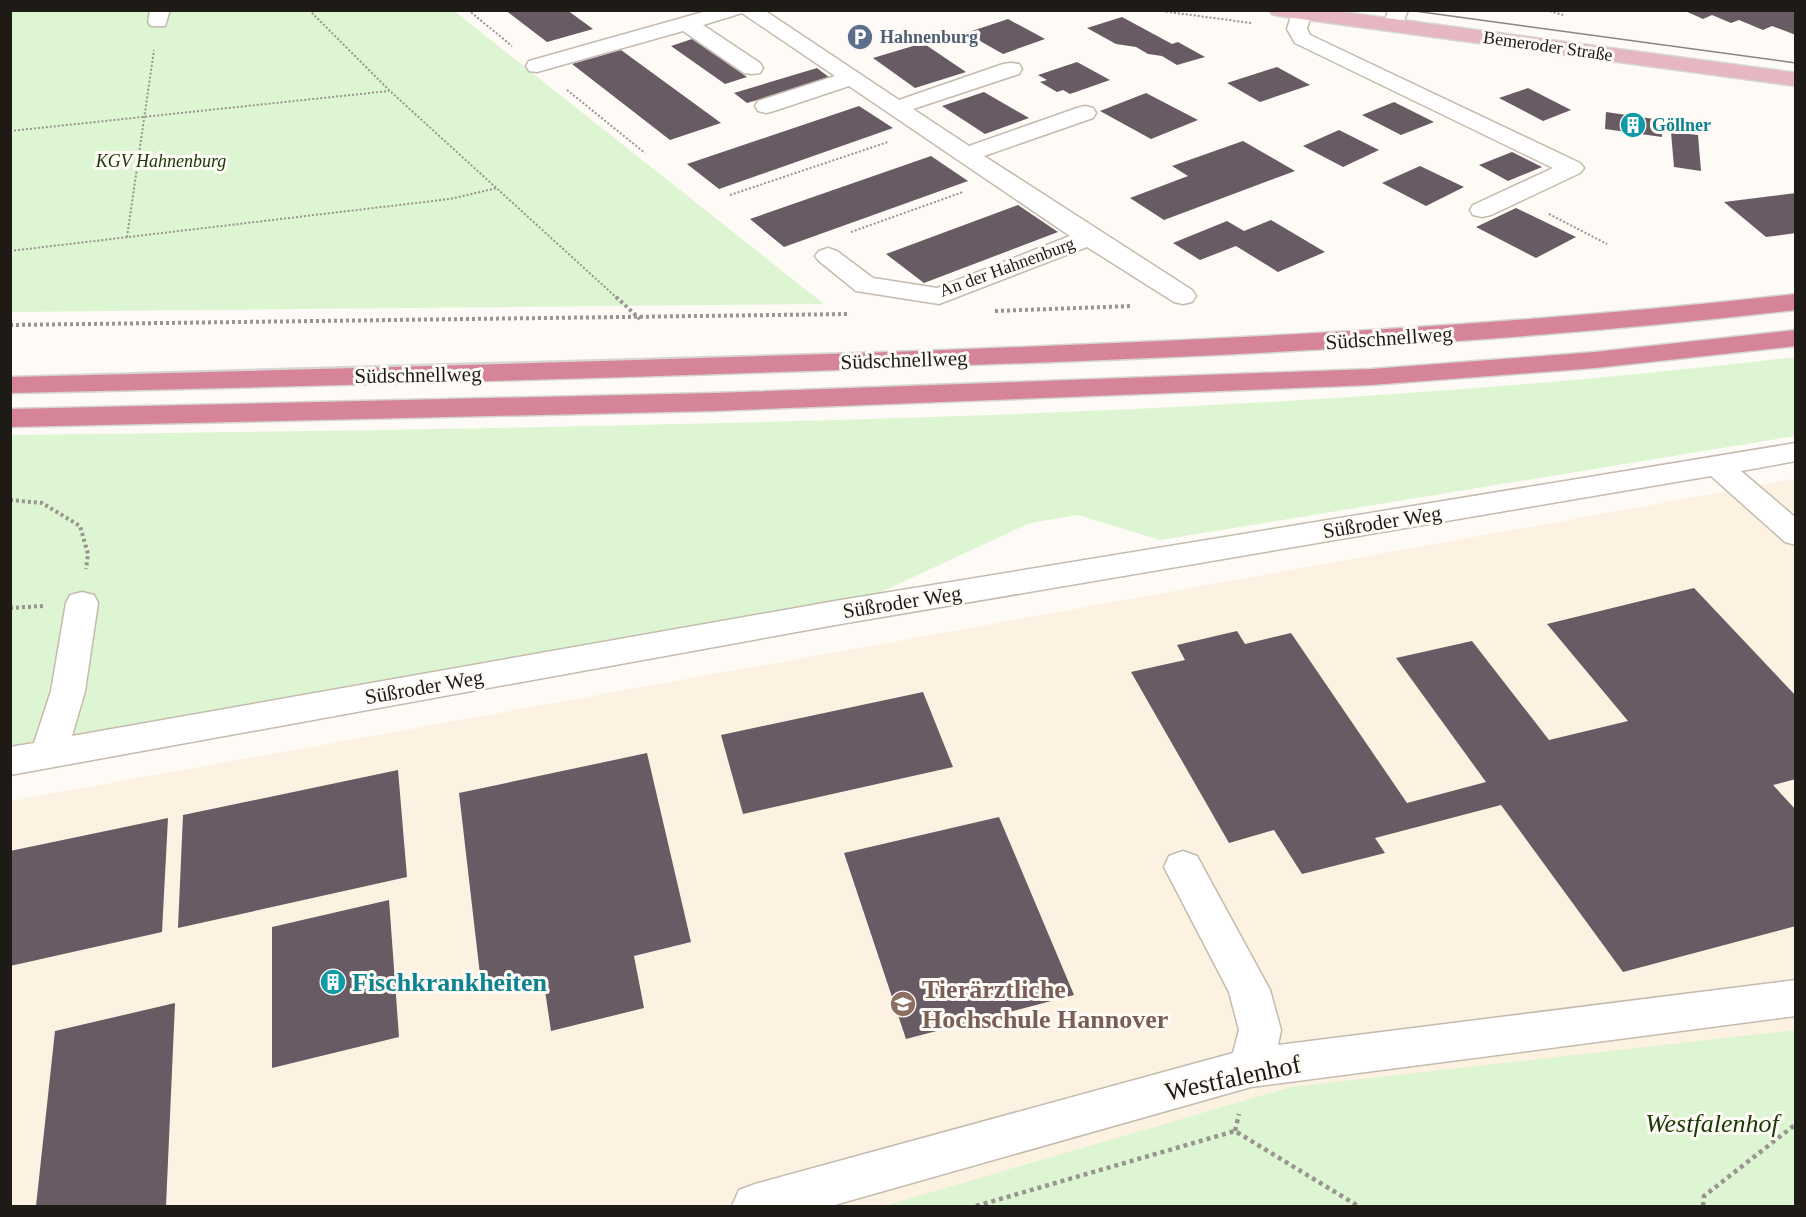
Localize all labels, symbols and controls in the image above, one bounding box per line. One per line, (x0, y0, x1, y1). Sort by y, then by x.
parking icon: Hahnenburg (845, 22, 875, 52)
place label: Hahnenburg (880, 27, 978, 47)
street label: Bemeroder Straße (1482, 27, 1614, 65)
building icon: Göllner (1618, 110, 1648, 140)
place label: Göllner (1652, 115, 1711, 135)
park label: KGV Hahnenburg (95, 151, 226, 171)
street label: An der Hahnenburg (937, 233, 1077, 301)
street label: Südschnellweg (1325, 322, 1454, 354)
street label: Südschnellweg (840, 346, 968, 374)
street label: Südschnellweg (354, 362, 482, 388)
street label: Süßroder Weg (1321, 501, 1444, 543)
street label: Süßroder Weg (841, 581, 964, 623)
street label: Süßroder Weg (363, 665, 486, 709)
building icon: Fischkrankheiten (318, 967, 348, 997)
place label: Fischkrankheiten (352, 968, 548, 997)
place label: Tierärztliche Hochschule Hannover (922, 975, 1168, 1034)
school or university icon: Tierärztliche Hochschule Hannover (888, 989, 918, 1019)
street label: Westfalenhof (1163, 1049, 1304, 1107)
park label: Westfalenhof (1645, 1109, 1782, 1138)

